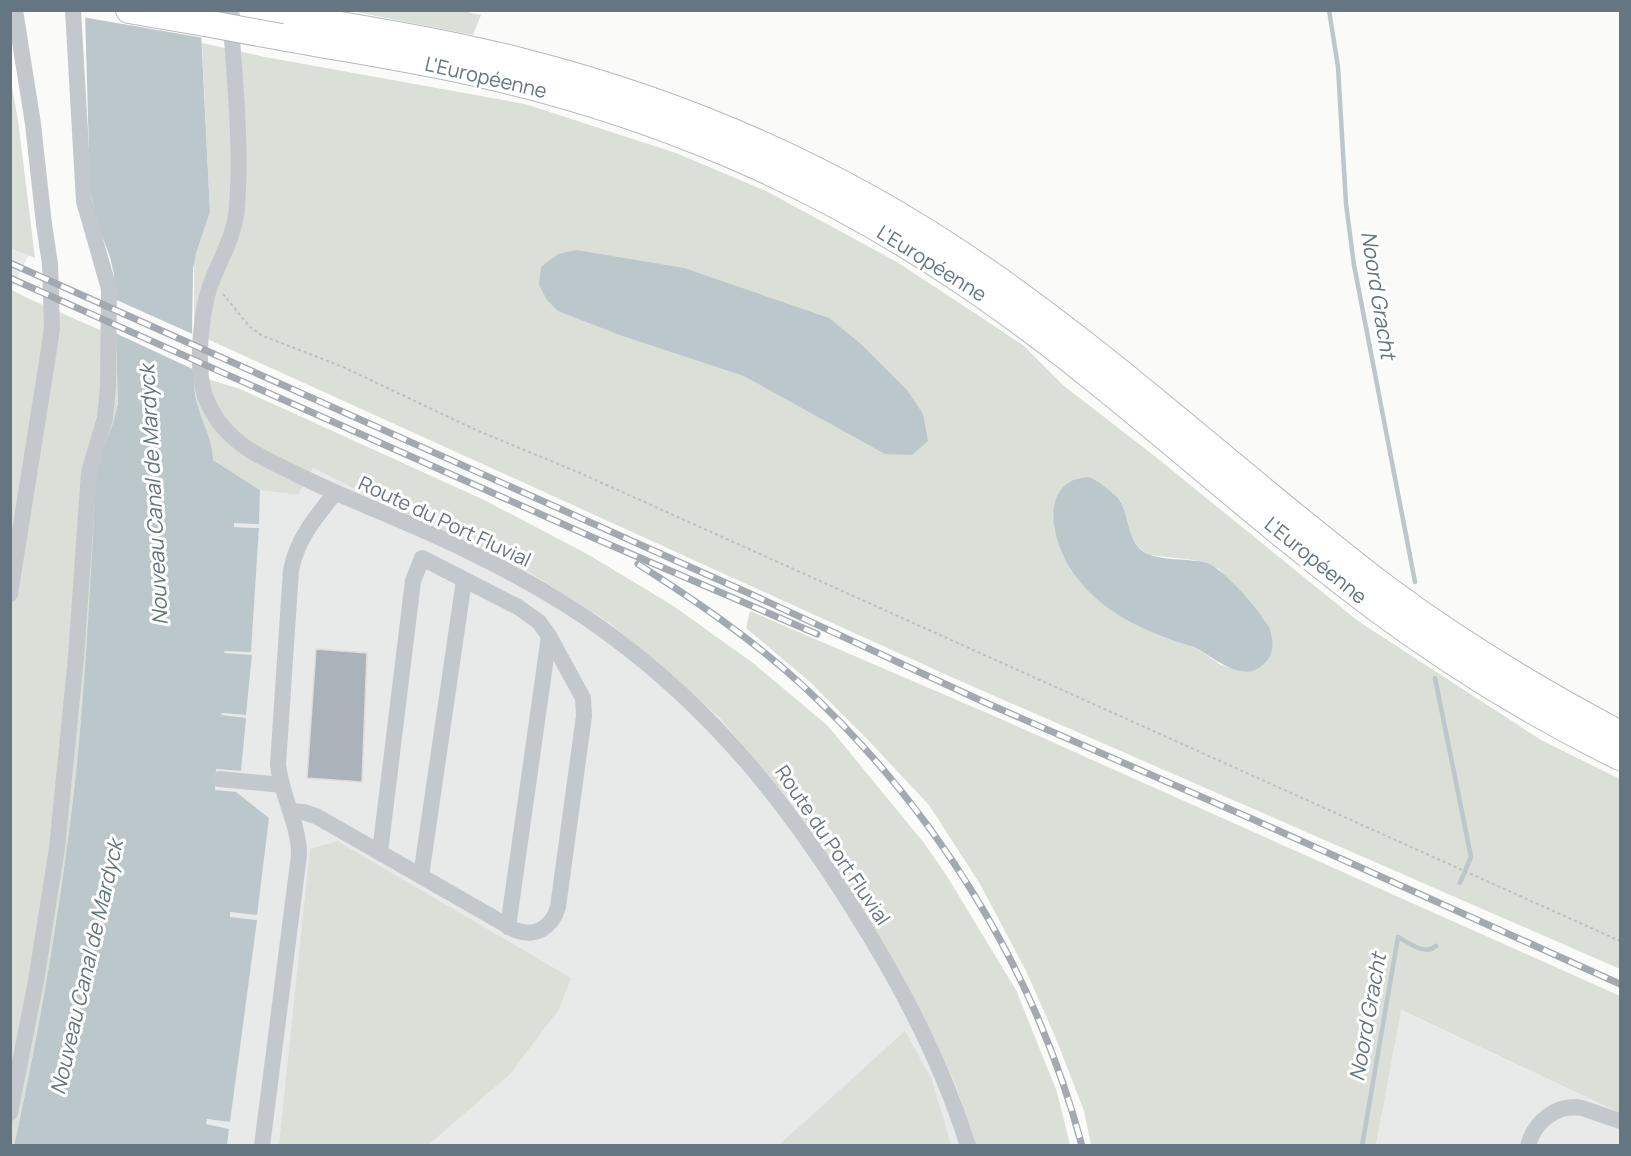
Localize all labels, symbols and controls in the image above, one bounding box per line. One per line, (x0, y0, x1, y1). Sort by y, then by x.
street label: L'Européenne (422, 50, 550, 104)
street label: L'Européenne (872, 219, 992, 307)
water label: Noord Gracht (1355, 229, 1403, 364)
water label: Nouveau Canal de Mardyck (132, 362, 174, 626)
street label: Route du Port Fluvial (354, 469, 536, 573)
street label: L'Européenne (1259, 510, 1373, 610)
street label: Route du Port Fluvial (769, 760, 897, 930)
water label: Nouveau Canal de Mardyck (43, 834, 130, 1097)
water label: Noord Gracht (1342, 948, 1392, 1083)

